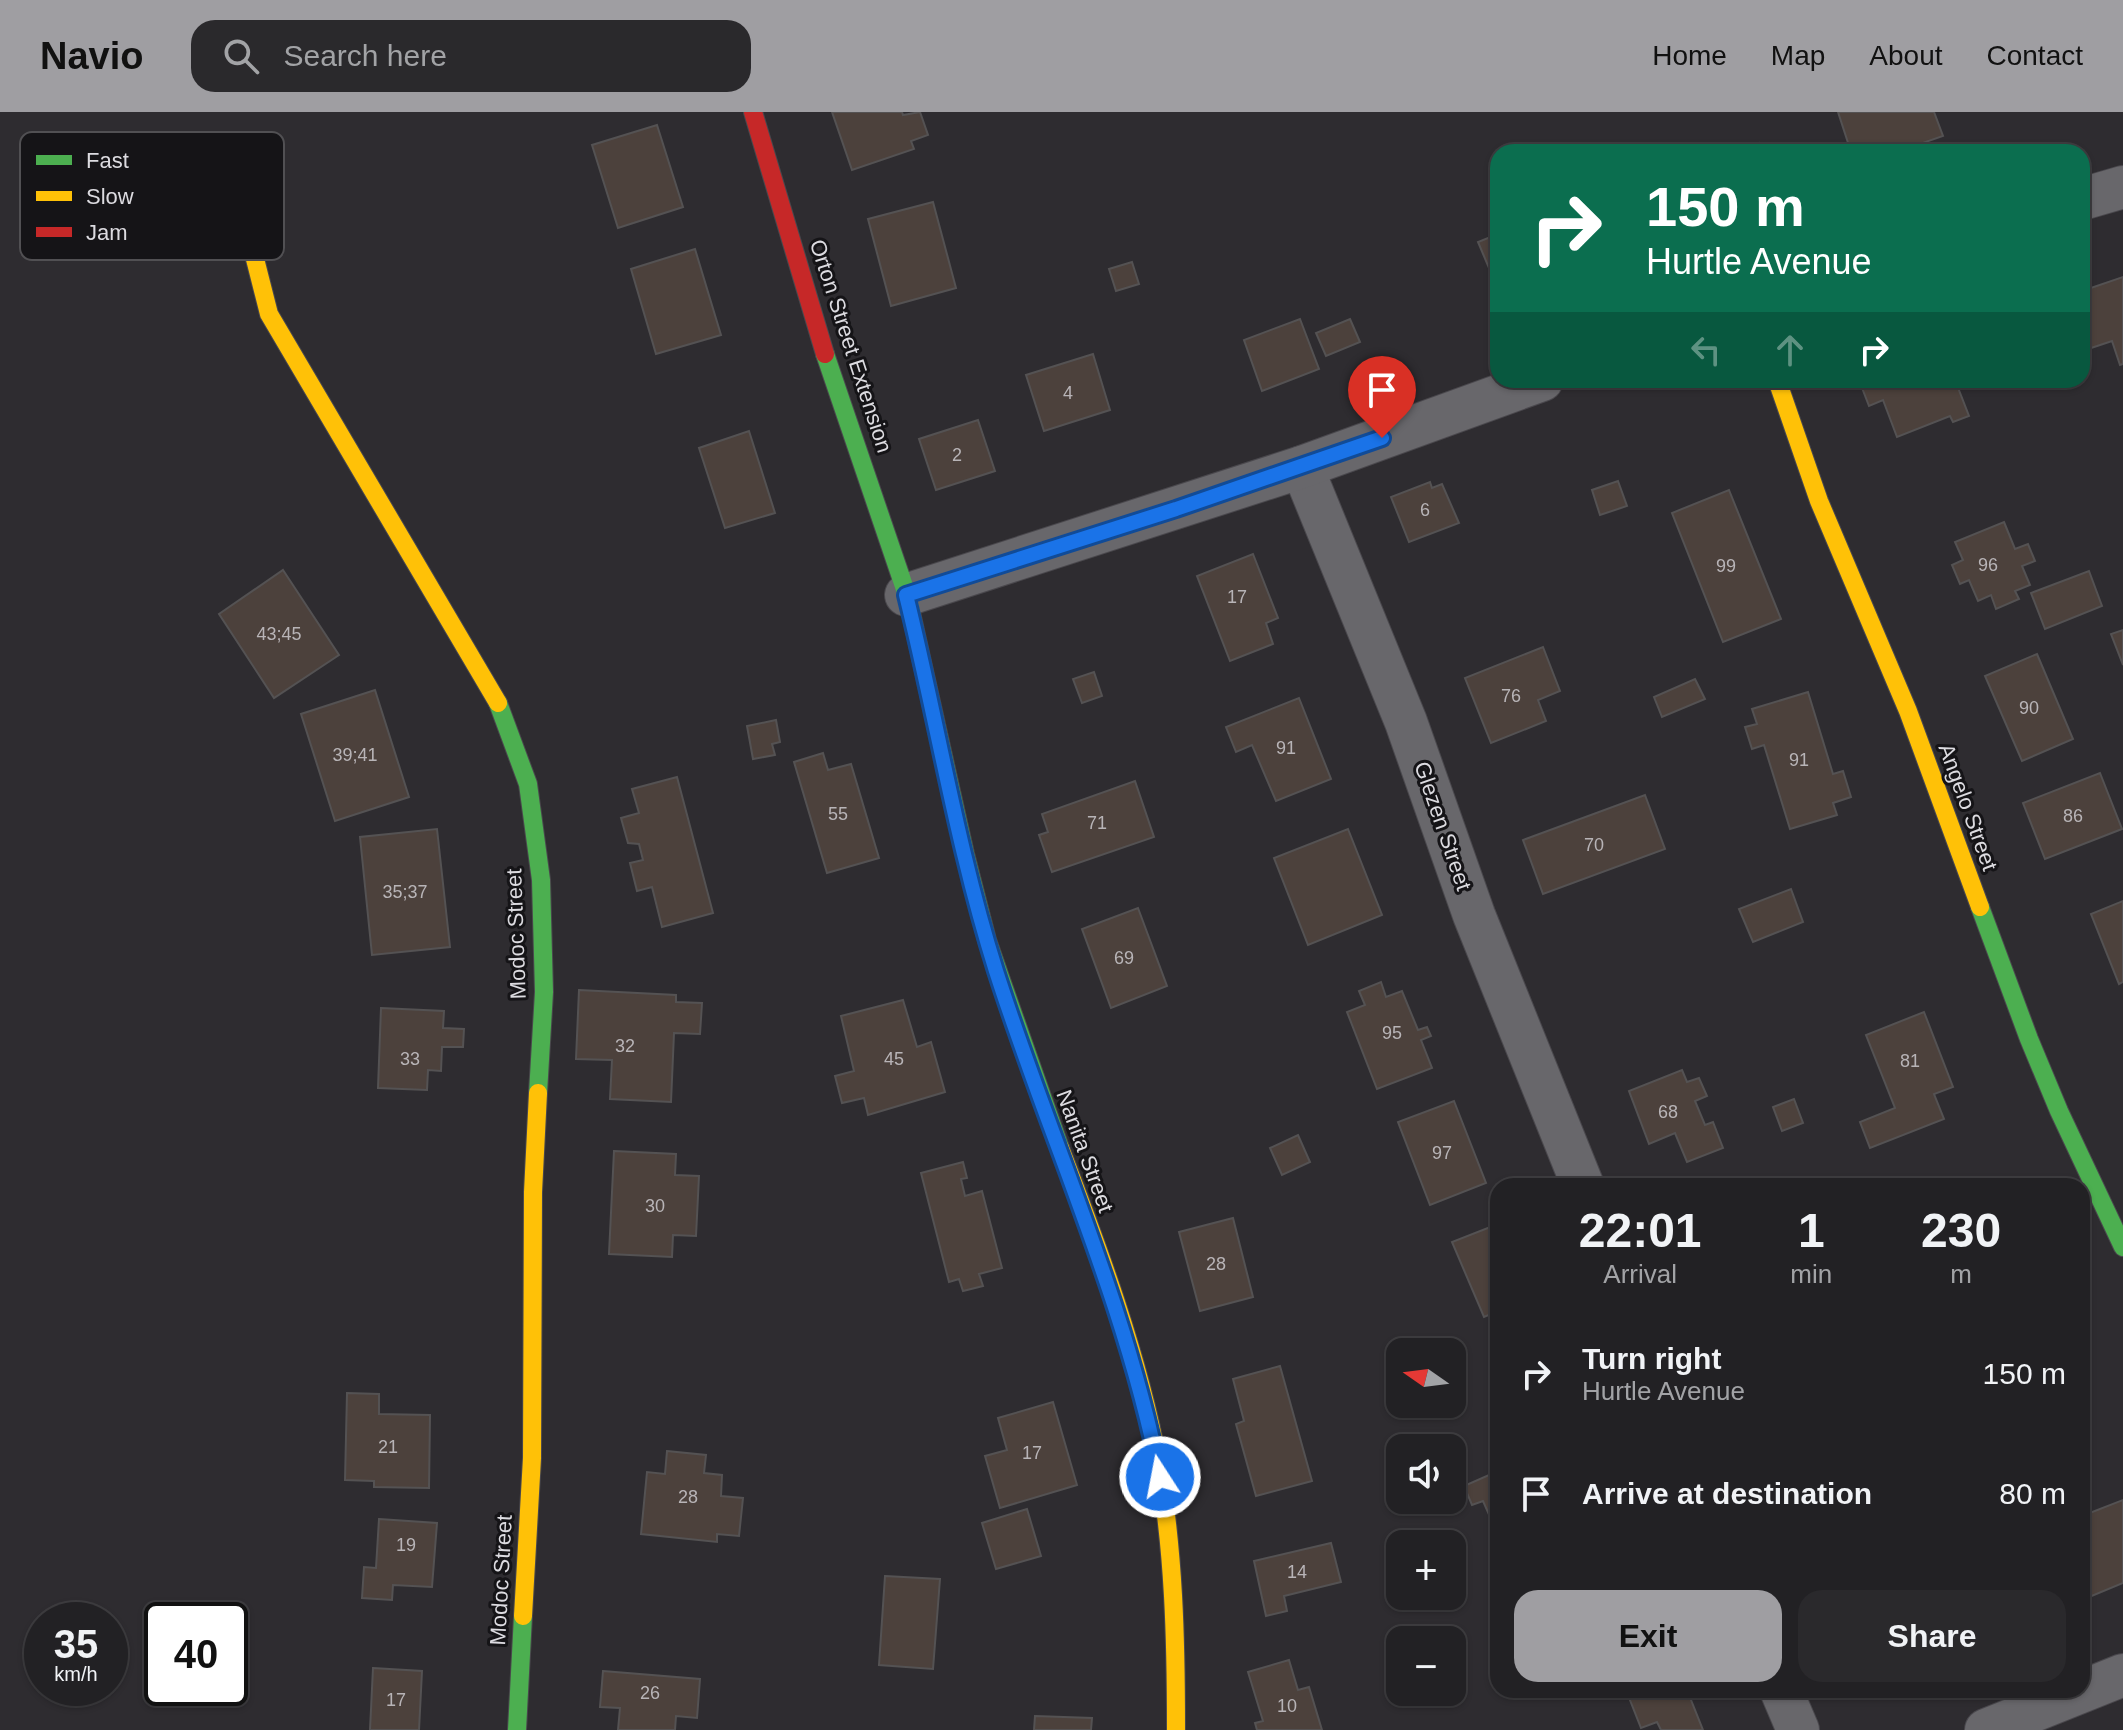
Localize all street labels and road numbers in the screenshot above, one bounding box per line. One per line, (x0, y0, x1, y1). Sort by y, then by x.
street label: Orton Street Extension (805, 236, 897, 456)
street label: Angelo Street (1933, 740, 2003, 874)
street label: Glezen Street (1409, 758, 1477, 894)
street label: Modoc Street (501, 868, 531, 1000)
street label: Nanita Street (1051, 1086, 1119, 1216)
street label: Modoc Street (485, 1514, 517, 1646)

